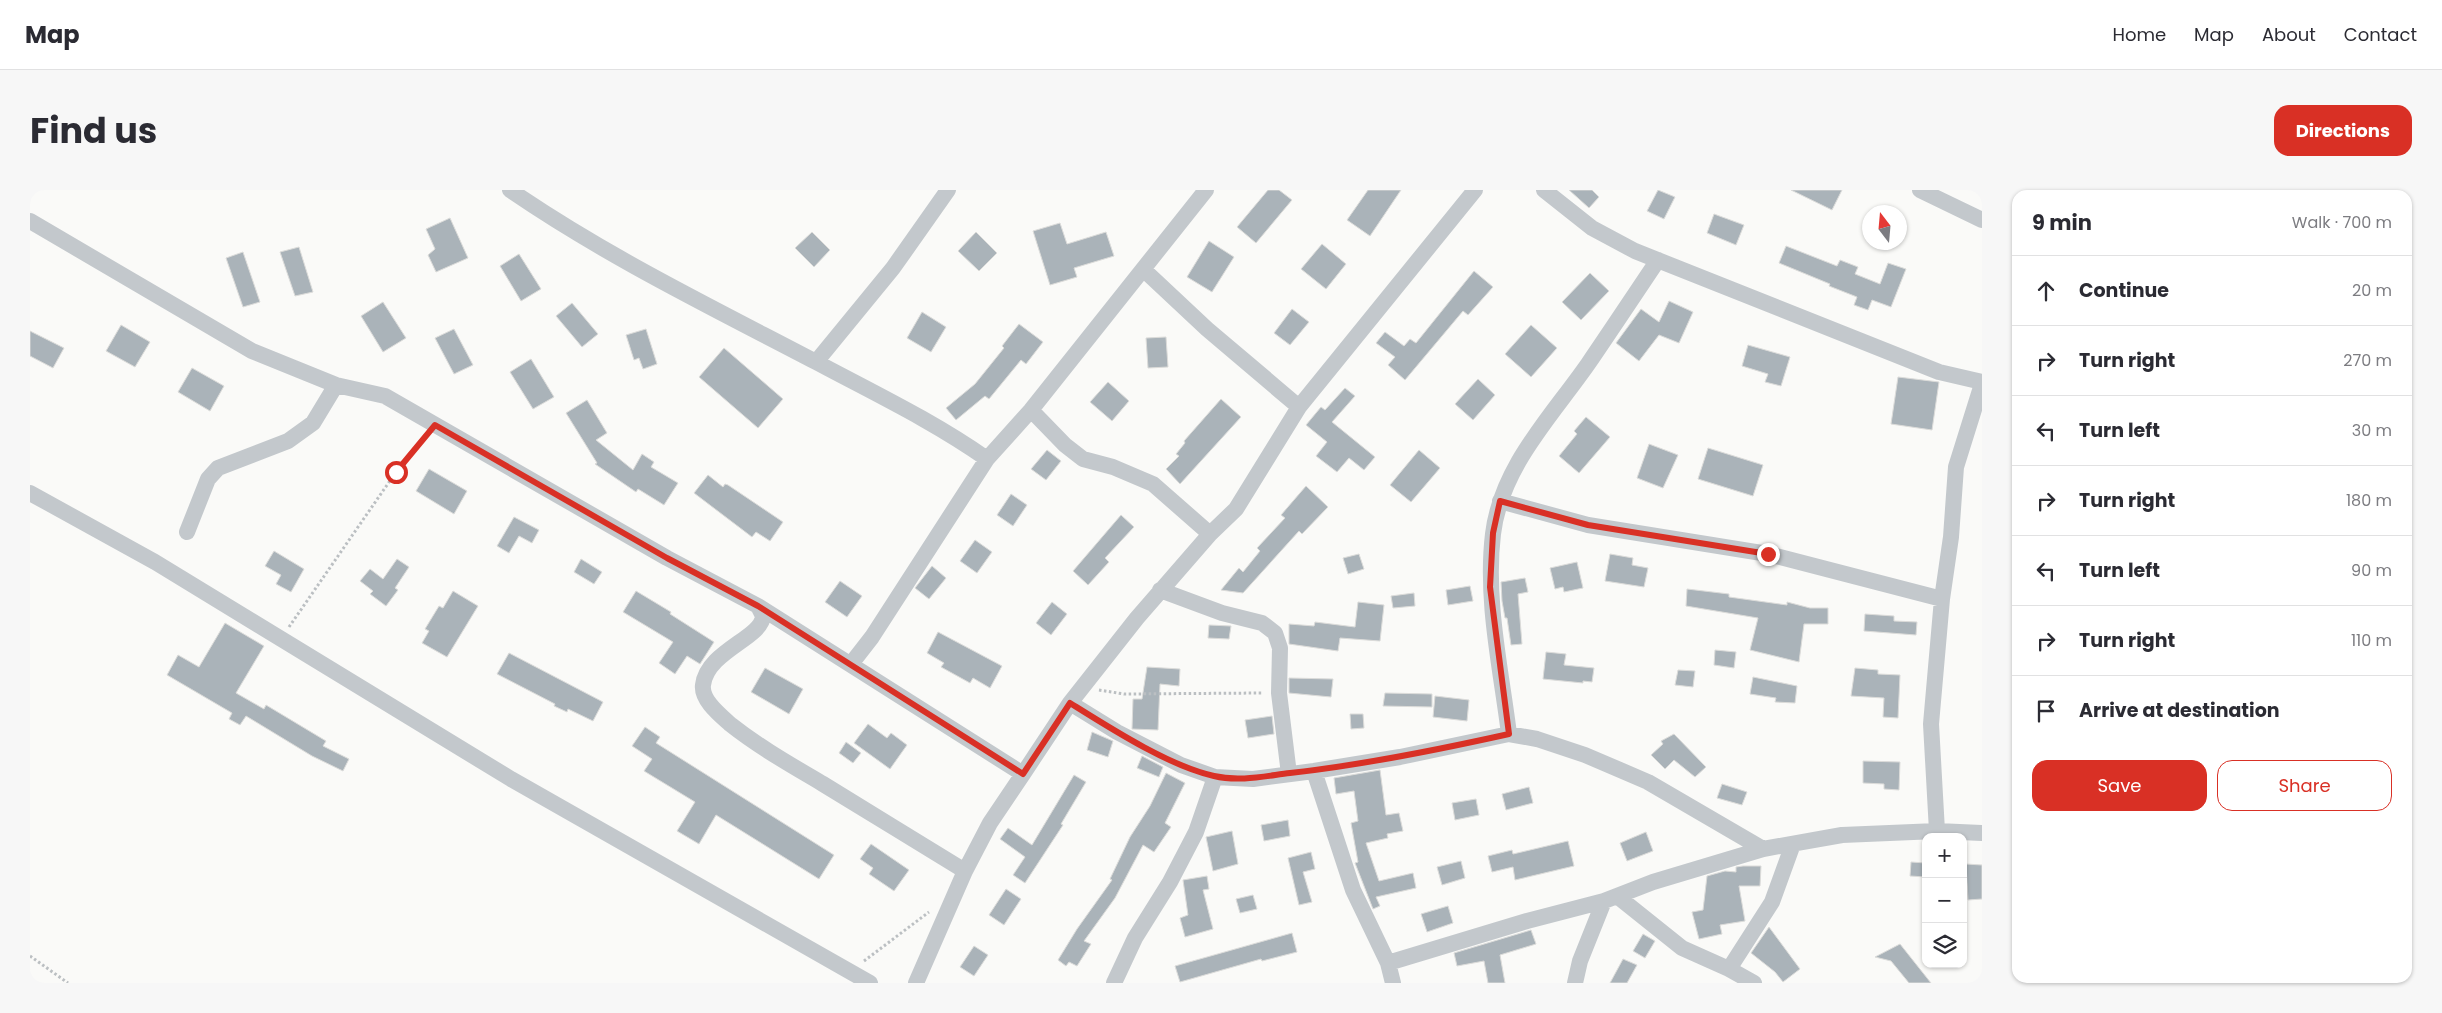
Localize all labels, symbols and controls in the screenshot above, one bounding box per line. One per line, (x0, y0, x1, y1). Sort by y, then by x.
text: Map (25, 18, 80, 51)
text: Home (2112, 22, 2166, 47)
text: Map (2194, 22, 2234, 47)
text: About (2262, 22, 2316, 47)
text: Contact (2344, 22, 2417, 47)
button: Directions (2274, 105, 2412, 156)
text: Find us (30, 106, 157, 155)
north arrow (1862, 205, 1907, 250)
text: 9 min (2032, 208, 2092, 237)
text: Walk · 700 m (2292, 211, 2392, 234)
icon: ahead (2032, 277, 2060, 305)
text: Continue (2079, 277, 2169, 304)
text: 20 m (2352, 279, 2392, 302)
icon: right (2032, 347, 2060, 375)
text: Turn right (2079, 347, 2175, 374)
text: 270 m (2343, 349, 2392, 372)
icon: left (2032, 417, 2060, 445)
text: Turn left (2079, 417, 2160, 444)
text: 30 m (2352, 419, 2392, 442)
route start (385, 461, 408, 484)
icon: right (2032, 487, 2060, 515)
text: Turn right (2079, 487, 2175, 514)
text: 180 m (2346, 489, 2392, 512)
route end (1757, 543, 1780, 566)
icon: left (2032, 557, 2060, 585)
text: Turn left (2079, 557, 2160, 584)
text: 90 m (2351, 559, 2392, 582)
icon: right (2032, 627, 2060, 655)
text: Turn right (2079, 627, 2175, 654)
text: 110 m (2351, 629, 2392, 652)
icon: arrive (2032, 697, 2060, 725)
text: Arrive at destination (2079, 697, 2280, 724)
button: Save (2032, 760, 2207, 811)
button: Share (2217, 760, 2392, 811)
map controls (1922, 833, 1967, 968)
button: + (1922, 833, 1967, 878)
button: − (1922, 878, 1967, 923)
button: layers (1922, 923, 1967, 968)

